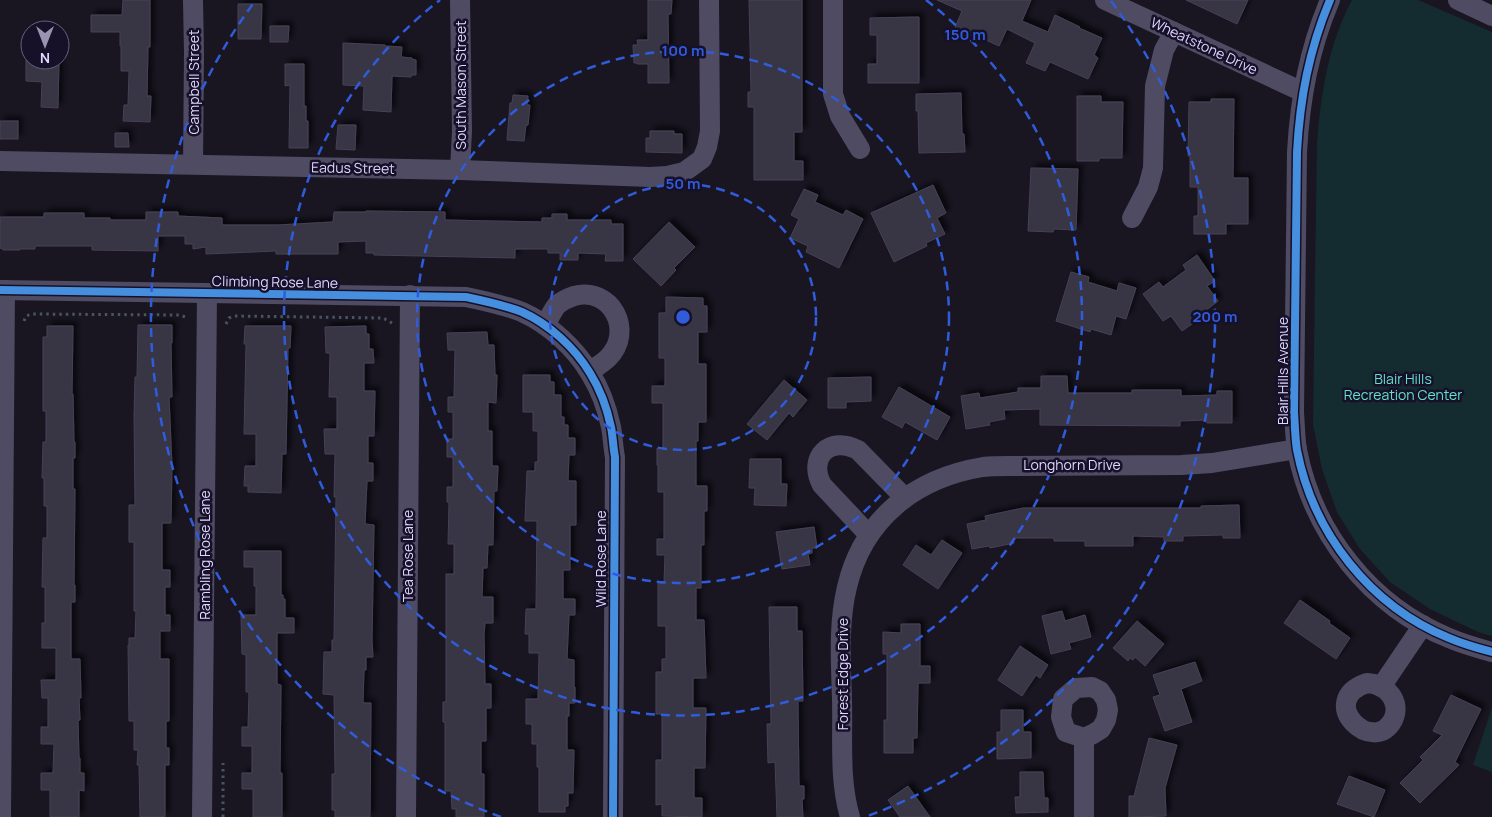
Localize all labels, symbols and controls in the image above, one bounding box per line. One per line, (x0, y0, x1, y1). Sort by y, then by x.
street label: Wheatstone Drive (1148, 12, 1261, 79)
north arrow (20, 20, 70, 70)
street label: South Mason Street (451, 20, 470, 150)
text: 150 m (944, 24, 986, 45)
street label: Campbell Street (184, 29, 203, 134)
text: 100 m (662, 40, 704, 61)
text: N (40, 49, 50, 68)
street label: Eadus Street (311, 157, 395, 178)
text: 50 m (665, 173, 701, 194)
street label: Climbing Rose Lane (212, 271, 338, 292)
text: 200 m (1192, 306, 1238, 327)
centre of rings (674, 308, 692, 326)
street label: Blair Hills Avenue (1273, 317, 1292, 425)
park label: Blair Hills Recreation Center (1344, 369, 1462, 404)
street label: Longhorn Drive (1023, 455, 1121, 474)
street label: Rambling Rose Lane (195, 490, 214, 620)
street label: Tea Rose Lane (398, 510, 417, 602)
street label: Wild Rose Lane (591, 510, 610, 608)
street label: Forest Edge Drive (833, 618, 852, 730)

